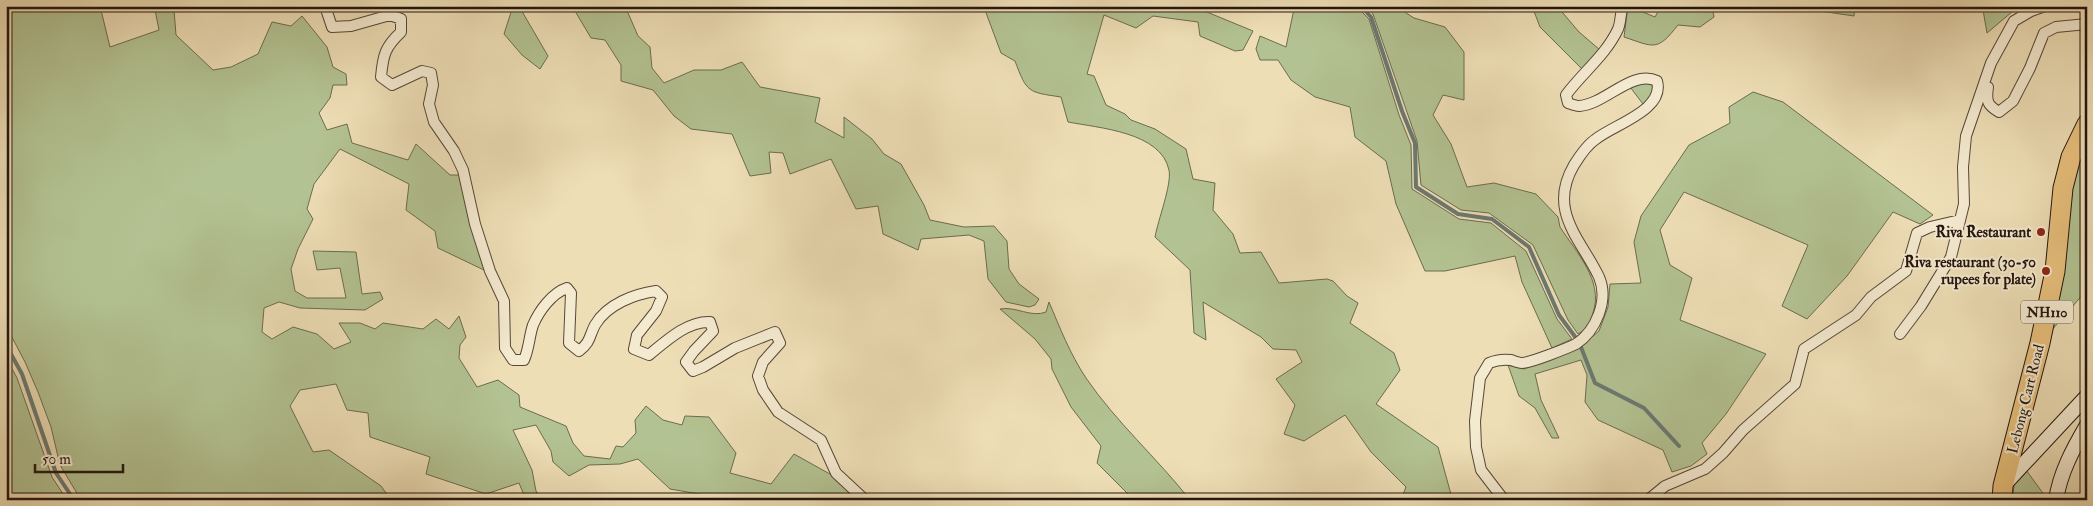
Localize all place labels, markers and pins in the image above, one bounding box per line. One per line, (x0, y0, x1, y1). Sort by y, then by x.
place label: Riva Restaurant (1936, 223, 2031, 242)
marker: Riva Restaurant (2035, 226, 2047, 238)
place label: Riva restaurant (30-50 rupees for plate) (1904, 253, 2036, 290)
marker: Riva restaurant (30-50 rupees for plate) (2040, 265, 2052, 277)

